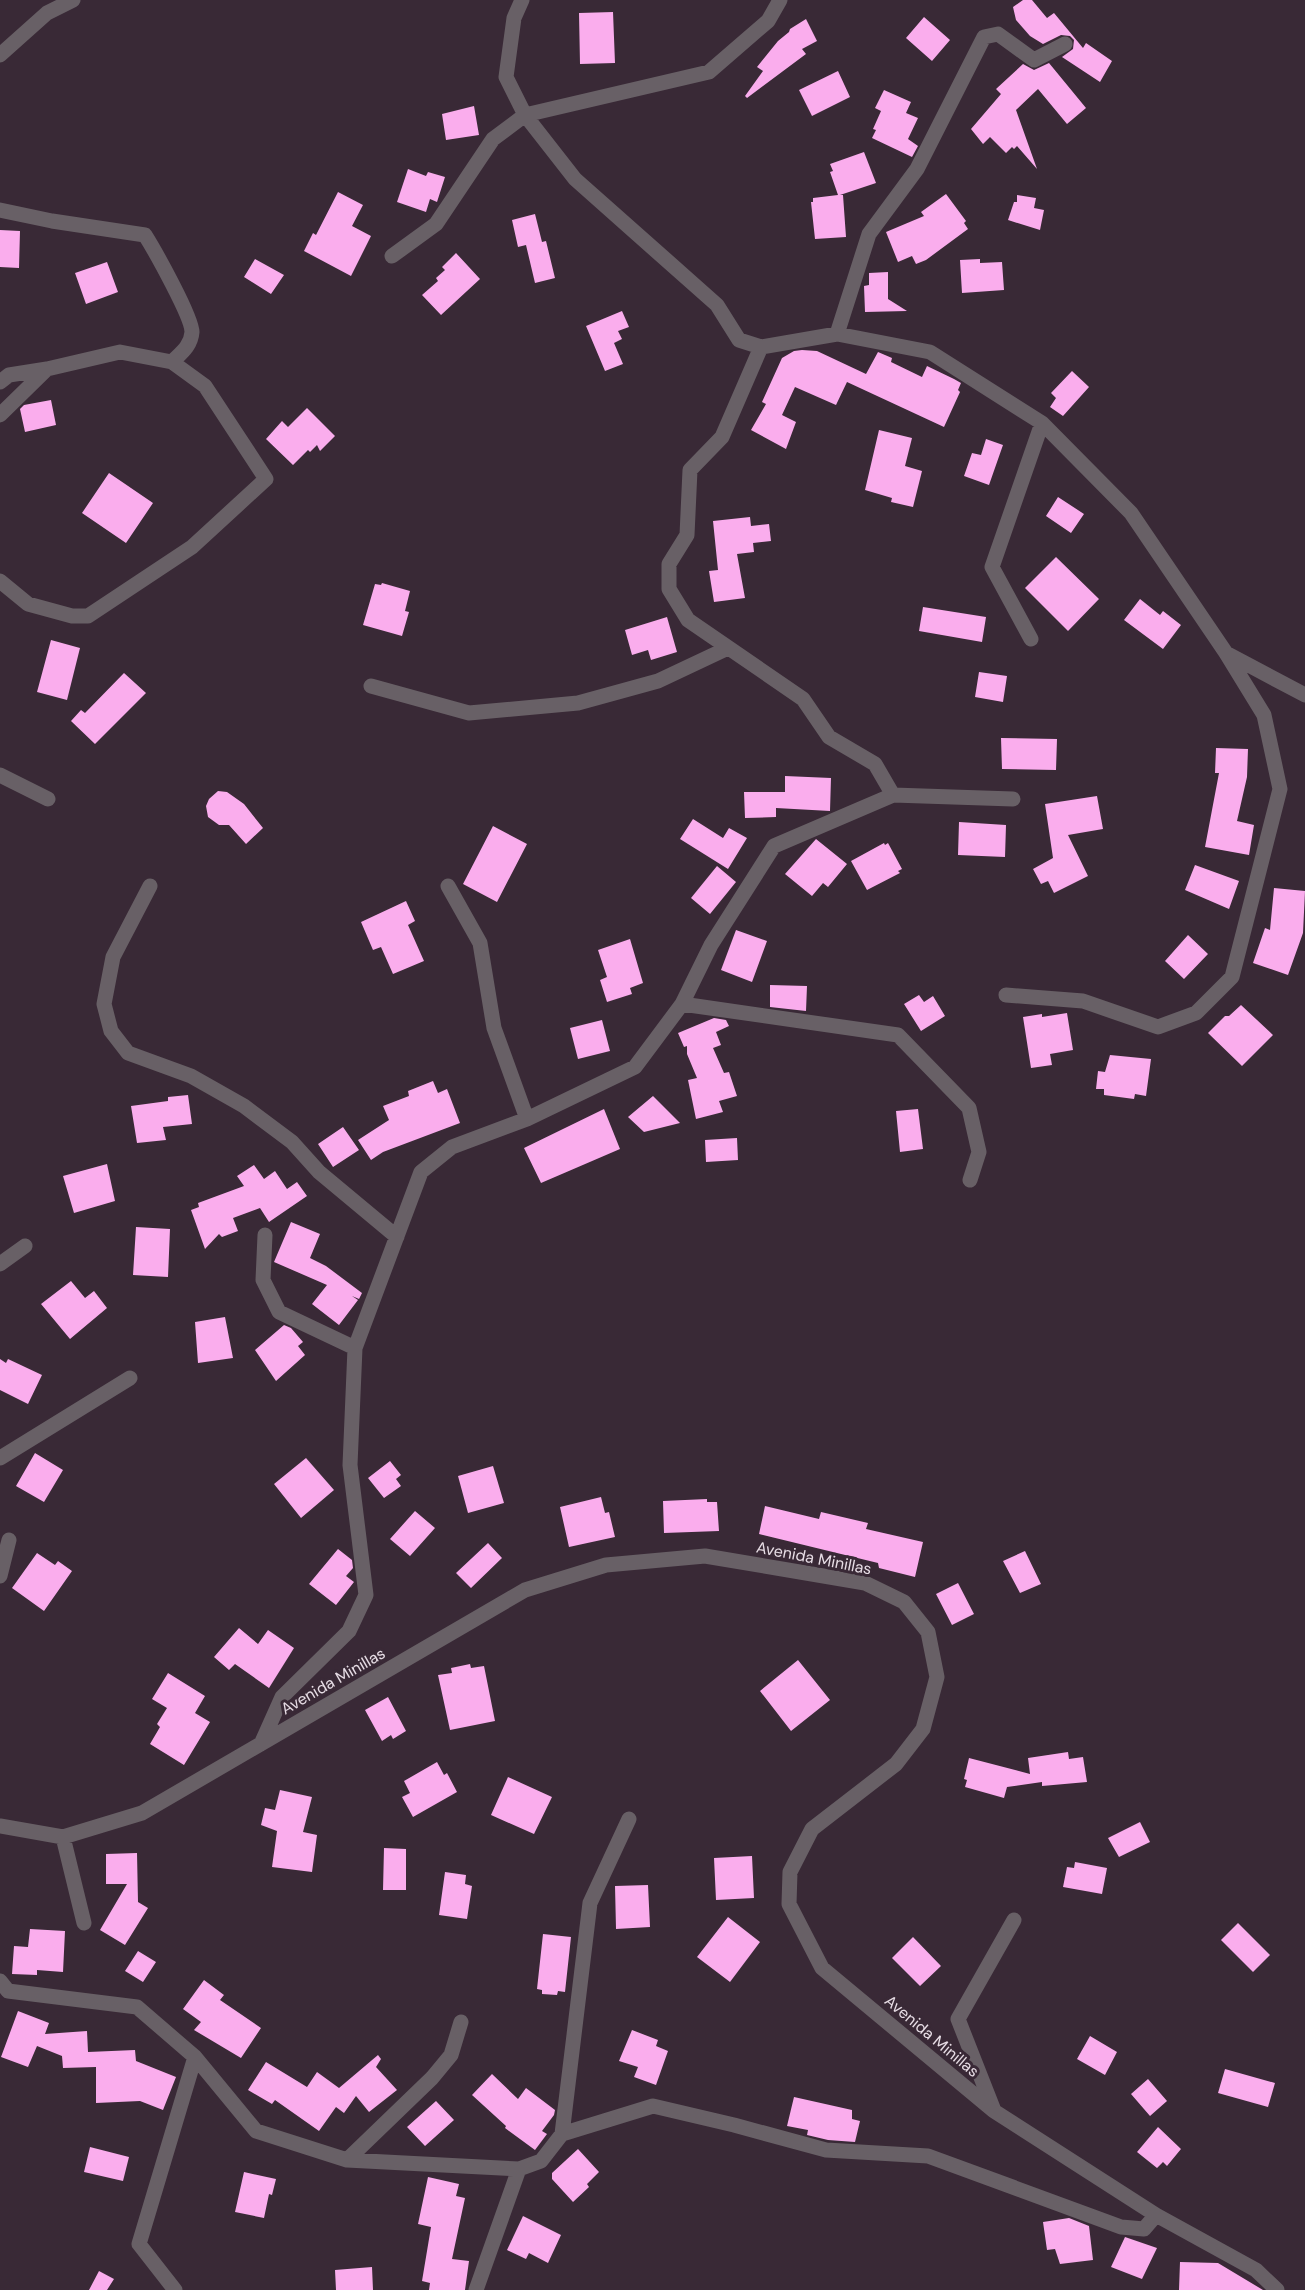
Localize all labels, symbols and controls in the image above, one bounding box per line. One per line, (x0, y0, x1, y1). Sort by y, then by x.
street label: Avenida Minillas (755, 1537, 873, 1579)
street label: Avenida Minillas (277, 1643, 389, 1719)
street label: Avenida Minillas (880, 1990, 984, 2082)

